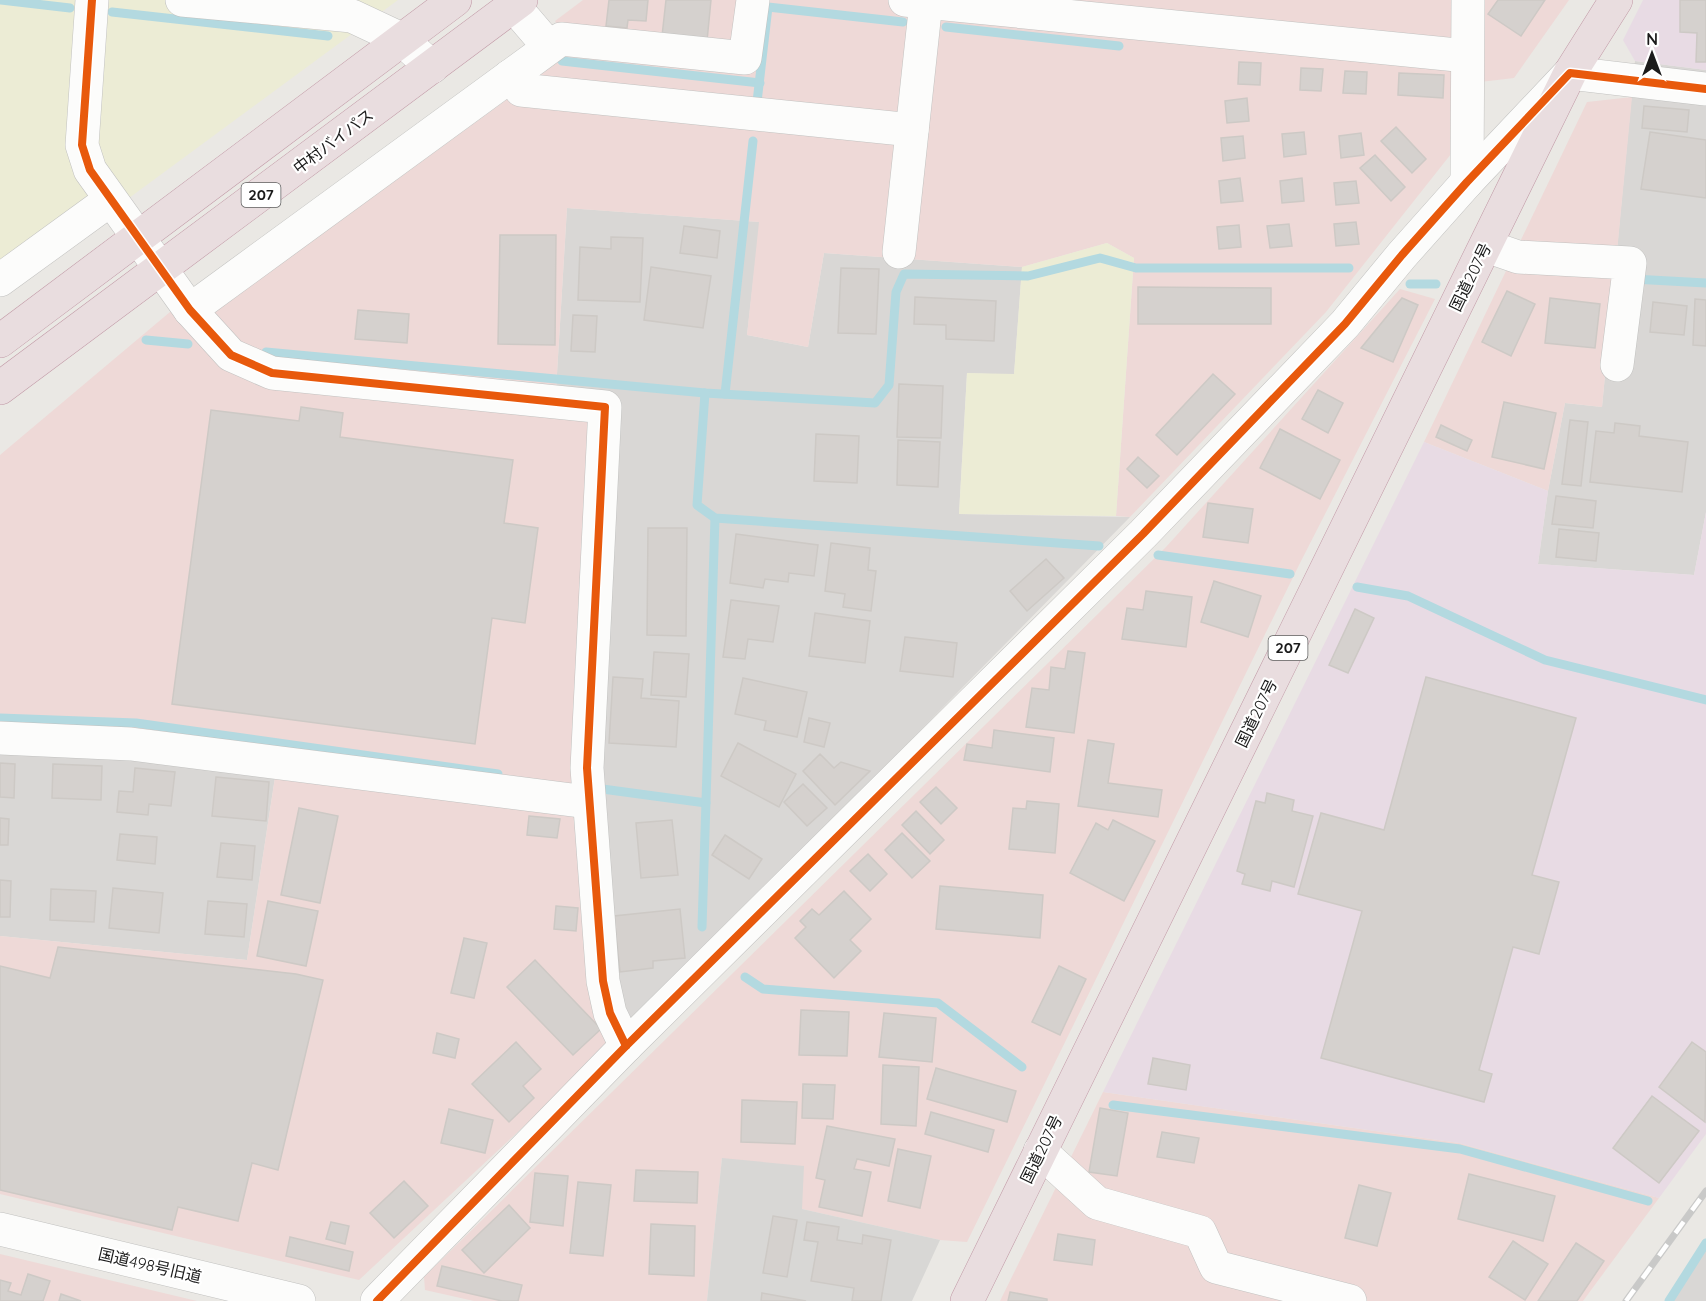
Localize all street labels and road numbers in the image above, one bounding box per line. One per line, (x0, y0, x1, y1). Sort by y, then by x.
street label: 中村バイパス (289, 104, 377, 178)
road number: 207 (242, 183, 280, 207)
street label: 国道207号 (1445, 239, 1495, 315)
road number: 207 (1268, 636, 1308, 660)
street label: 国道207号 (1231, 675, 1281, 751)
street label: 国道207号 (1016, 1111, 1066, 1187)
street label: 国道498号旧道 (96, 1243, 204, 1287)

